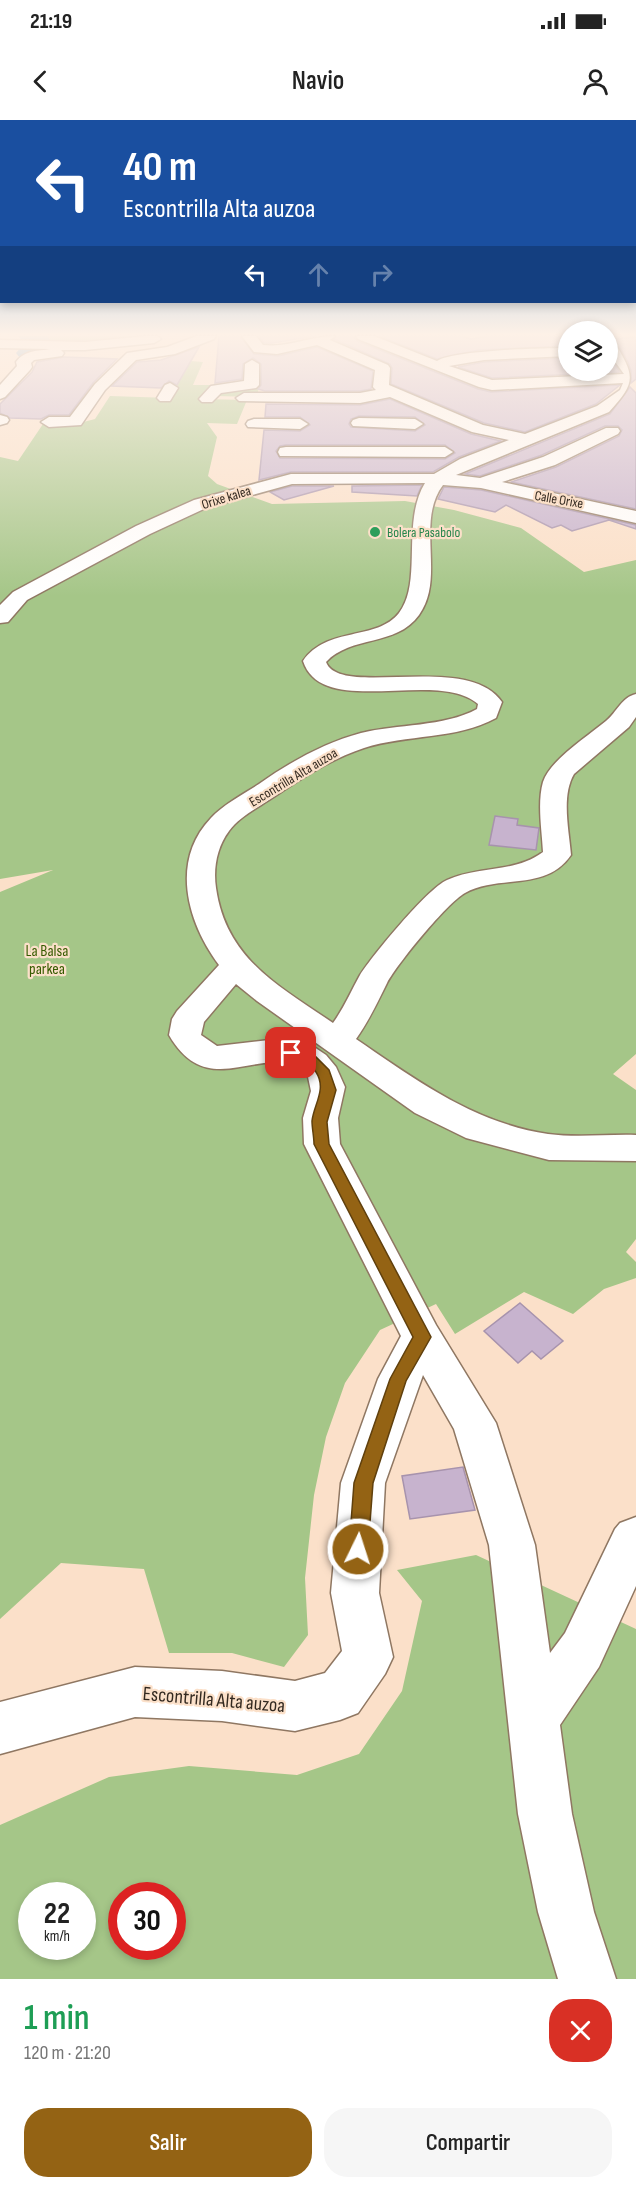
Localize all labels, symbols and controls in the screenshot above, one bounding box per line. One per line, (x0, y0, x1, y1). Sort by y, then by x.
text: 21:19 (30, 8, 72, 35)
icon: back (24, 65, 57, 98)
text: Navio (292, 65, 344, 97)
icon: person (579, 65, 612, 98)
text: 40 m (123, 142, 197, 193)
icon: left (24, 144, 102, 222)
text: Escontrilla Alta auzoa (123, 193, 315, 225)
icon: left (239, 258, 272, 291)
icon: ahead (302, 258, 335, 291)
icon: right (365, 258, 398, 291)
map controls (558, 321, 618, 381)
button: layers (558, 321, 618, 381)
street label: Orixe kalea (199, 482, 253, 513)
street label: Calle Orixe (533, 487, 585, 512)
place label: Bolera Pasabolo (387, 524, 460, 541)
marker: Bolera Pasabolo (368, 525, 382, 539)
street label: Escontrilla Alta auzoa (246, 744, 340, 810)
park label: La Balsa parkea (26, 942, 68, 979)
pin (265, 1027, 316, 1078)
icon: arrive (274, 1036, 307, 1069)
position arrow (326, 1517, 390, 1581)
street label: Escontrilla Alta auzoa (142, 1682, 286, 1718)
speed limit sign: 30 (108, 1882, 186, 1960)
text: 22 (44, 1896, 70, 1932)
text: km/h (44, 1927, 70, 1946)
text: 1 min (24, 1997, 89, 2040)
button: close (549, 1999, 612, 2062)
text: 120 m · 21:20 (24, 2041, 111, 2065)
button: Salir (24, 2108, 312, 2177)
button: Compartir (324, 2108, 612, 2177)

